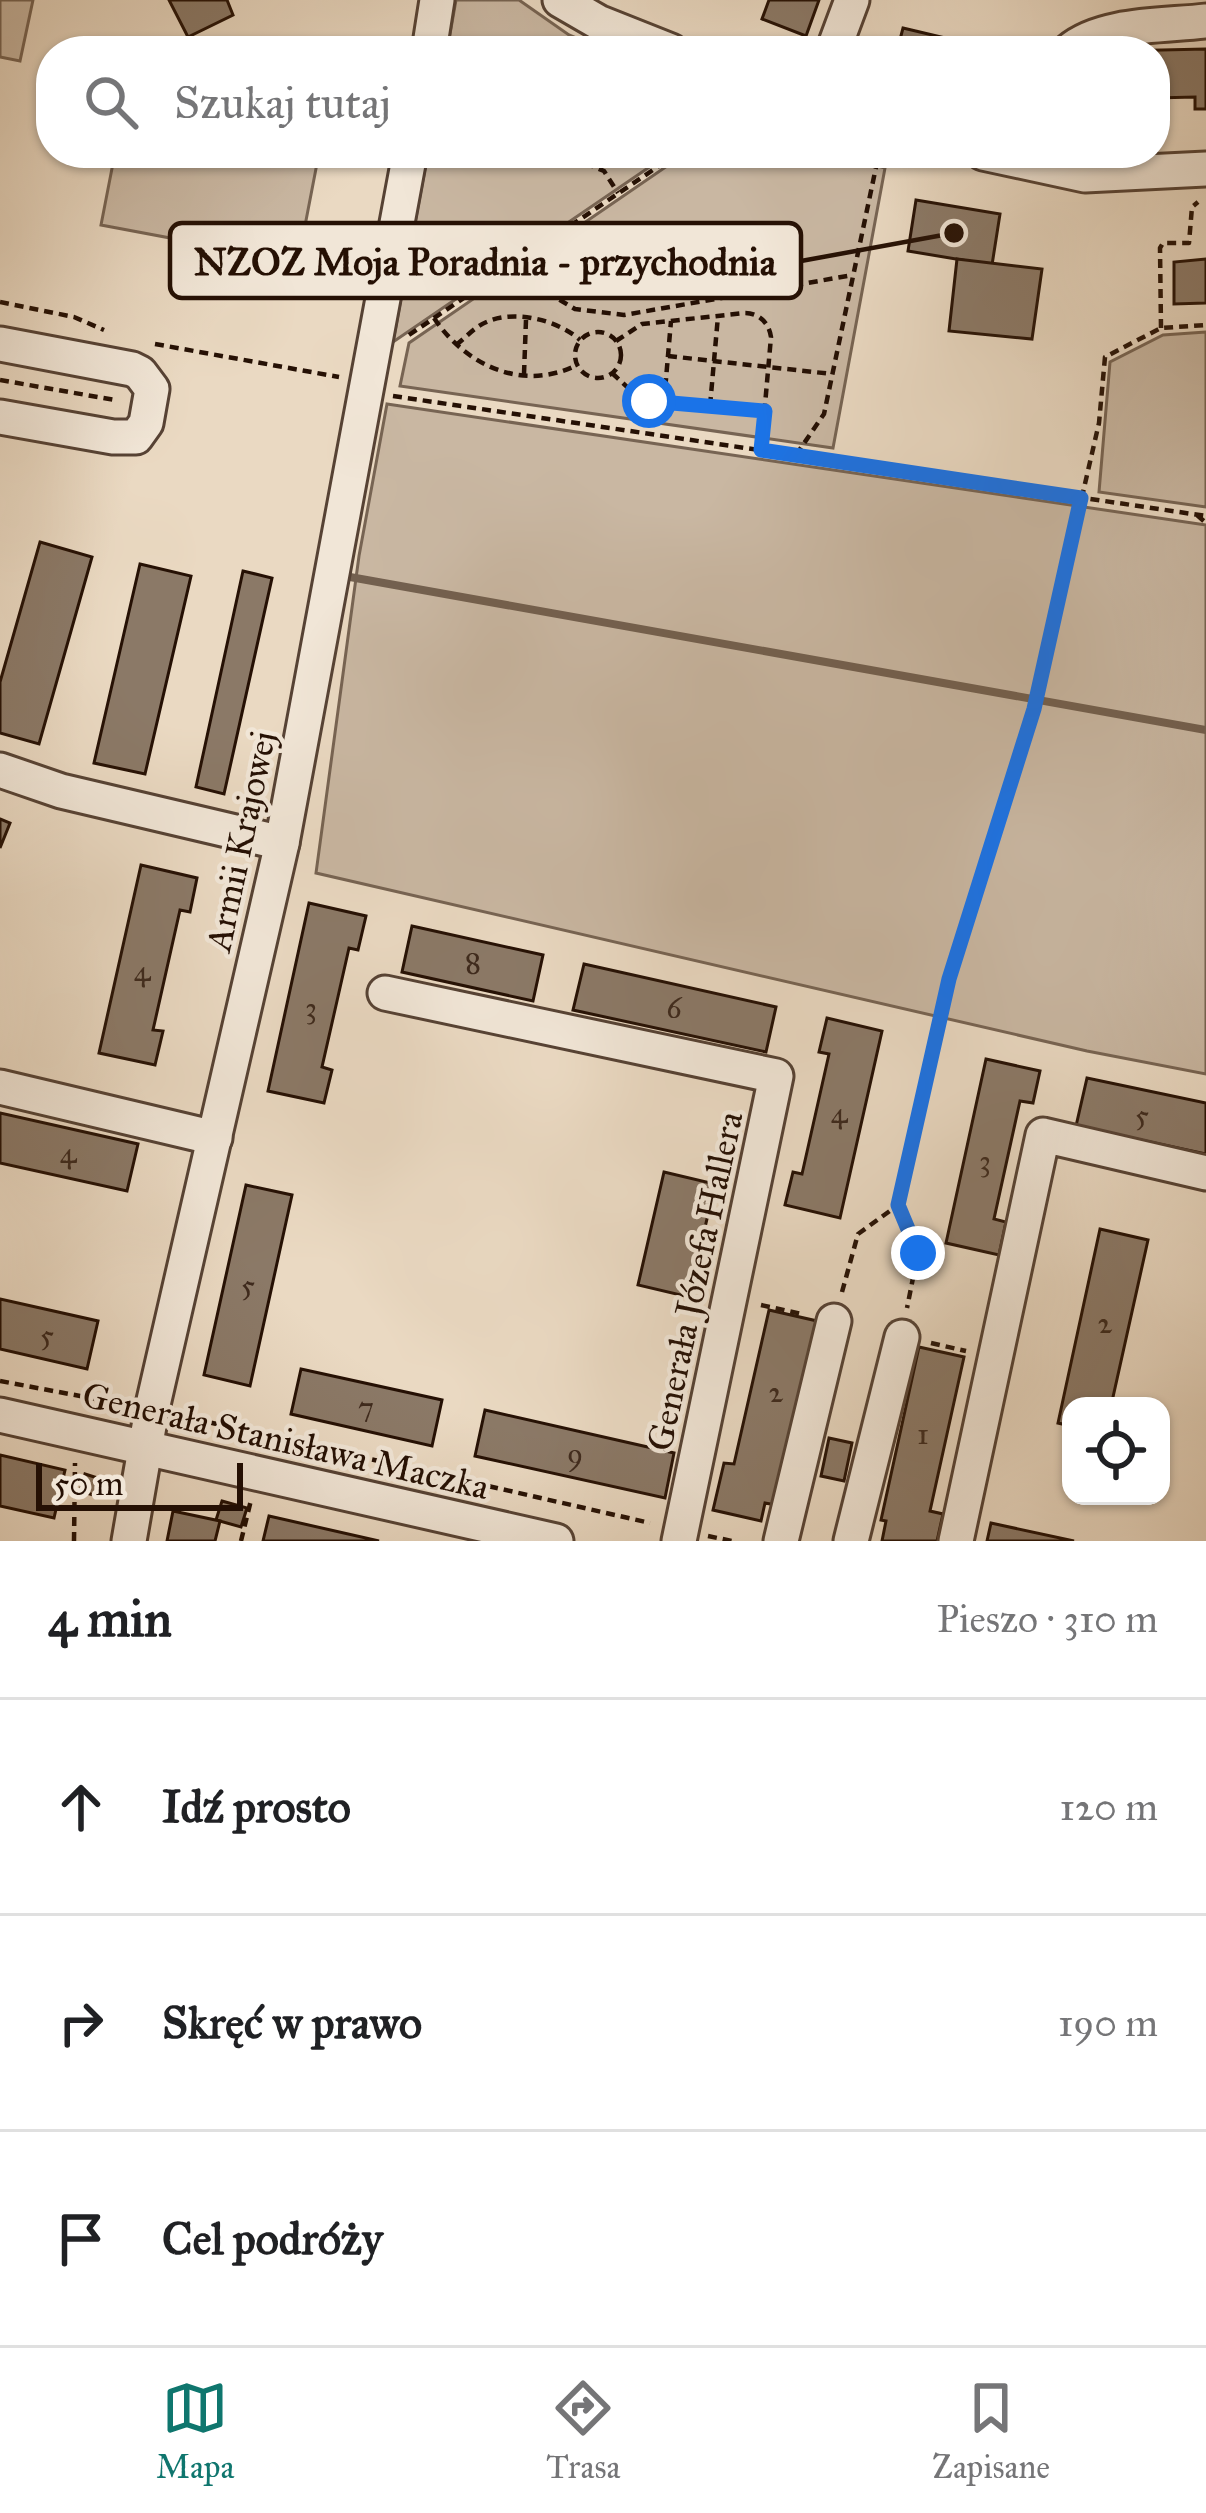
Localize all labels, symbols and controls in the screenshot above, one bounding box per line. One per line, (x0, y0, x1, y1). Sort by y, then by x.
search box (36, 36, 1170, 168)
icon: search (78, 69, 144, 135)
text: Szukaj tutaj (174, 75, 391, 130)
callout: NZOZ Moja Poradnia - przychodnia (170, 223, 801, 298)
text: NZOZ Moja Poradnia - przychodnia (194, 238, 778, 286)
route start (622, 374, 676, 428)
street label: Armii Krajowej (196, 727, 286, 957)
house number: 8 (465, 945, 481, 981)
house number: 4 (134, 953, 152, 989)
house number: 3 (305, 990, 317, 1026)
house number: 6 (666, 990, 683, 1026)
house number: 4 (831, 1095, 849, 1131)
house number: 5 (1135, 1097, 1149, 1133)
street label: Generała Józefa Hallera (638, 1107, 753, 1455)
house number: 4 (60, 1135, 78, 1171)
house number: 3 (979, 1143, 991, 1179)
route end (891, 1226, 945, 1280)
house number: 5 (241, 1267, 255, 1303)
house number: 2 (1098, 1305, 1113, 1341)
house number: 5 (40, 1317, 54, 1353)
street label: Generała Stanisława Maczka (78, 1373, 494, 1509)
house number: 2 (769, 1374, 784, 1410)
house number: 7 (358, 1389, 374, 1425)
map controls (1062, 1397, 1170, 1505)
button: locate (1062, 1397, 1170, 1505)
house number: 1 (917, 1416, 929, 1452)
house number: 9 (567, 1436, 583, 1473)
scale bar (36, 1457, 243, 1510)
text: 50 m (54, 1464, 123, 1504)
text: 4 min (48, 1588, 172, 1650)
text: Pieszo · 310 m (937, 1595, 1158, 1643)
icon: ahead (48, 1774, 114, 1840)
text: Idź prosto (162, 1779, 351, 1834)
text: 120 m (1059, 1783, 1158, 1831)
icon: right (48, 1990, 114, 2056)
text: Skręć w prawo (162, 1995, 422, 2050)
text: 190 m (1058, 1999, 1158, 2047)
icon: arrive (48, 2206, 114, 2272)
text: Cel podróży (162, 2211, 383, 2266)
tab: Mapa (156, 2375, 234, 2487)
tab: Trasa (546, 2375, 620, 2487)
tab: Zapisane (932, 2375, 1050, 2487)

